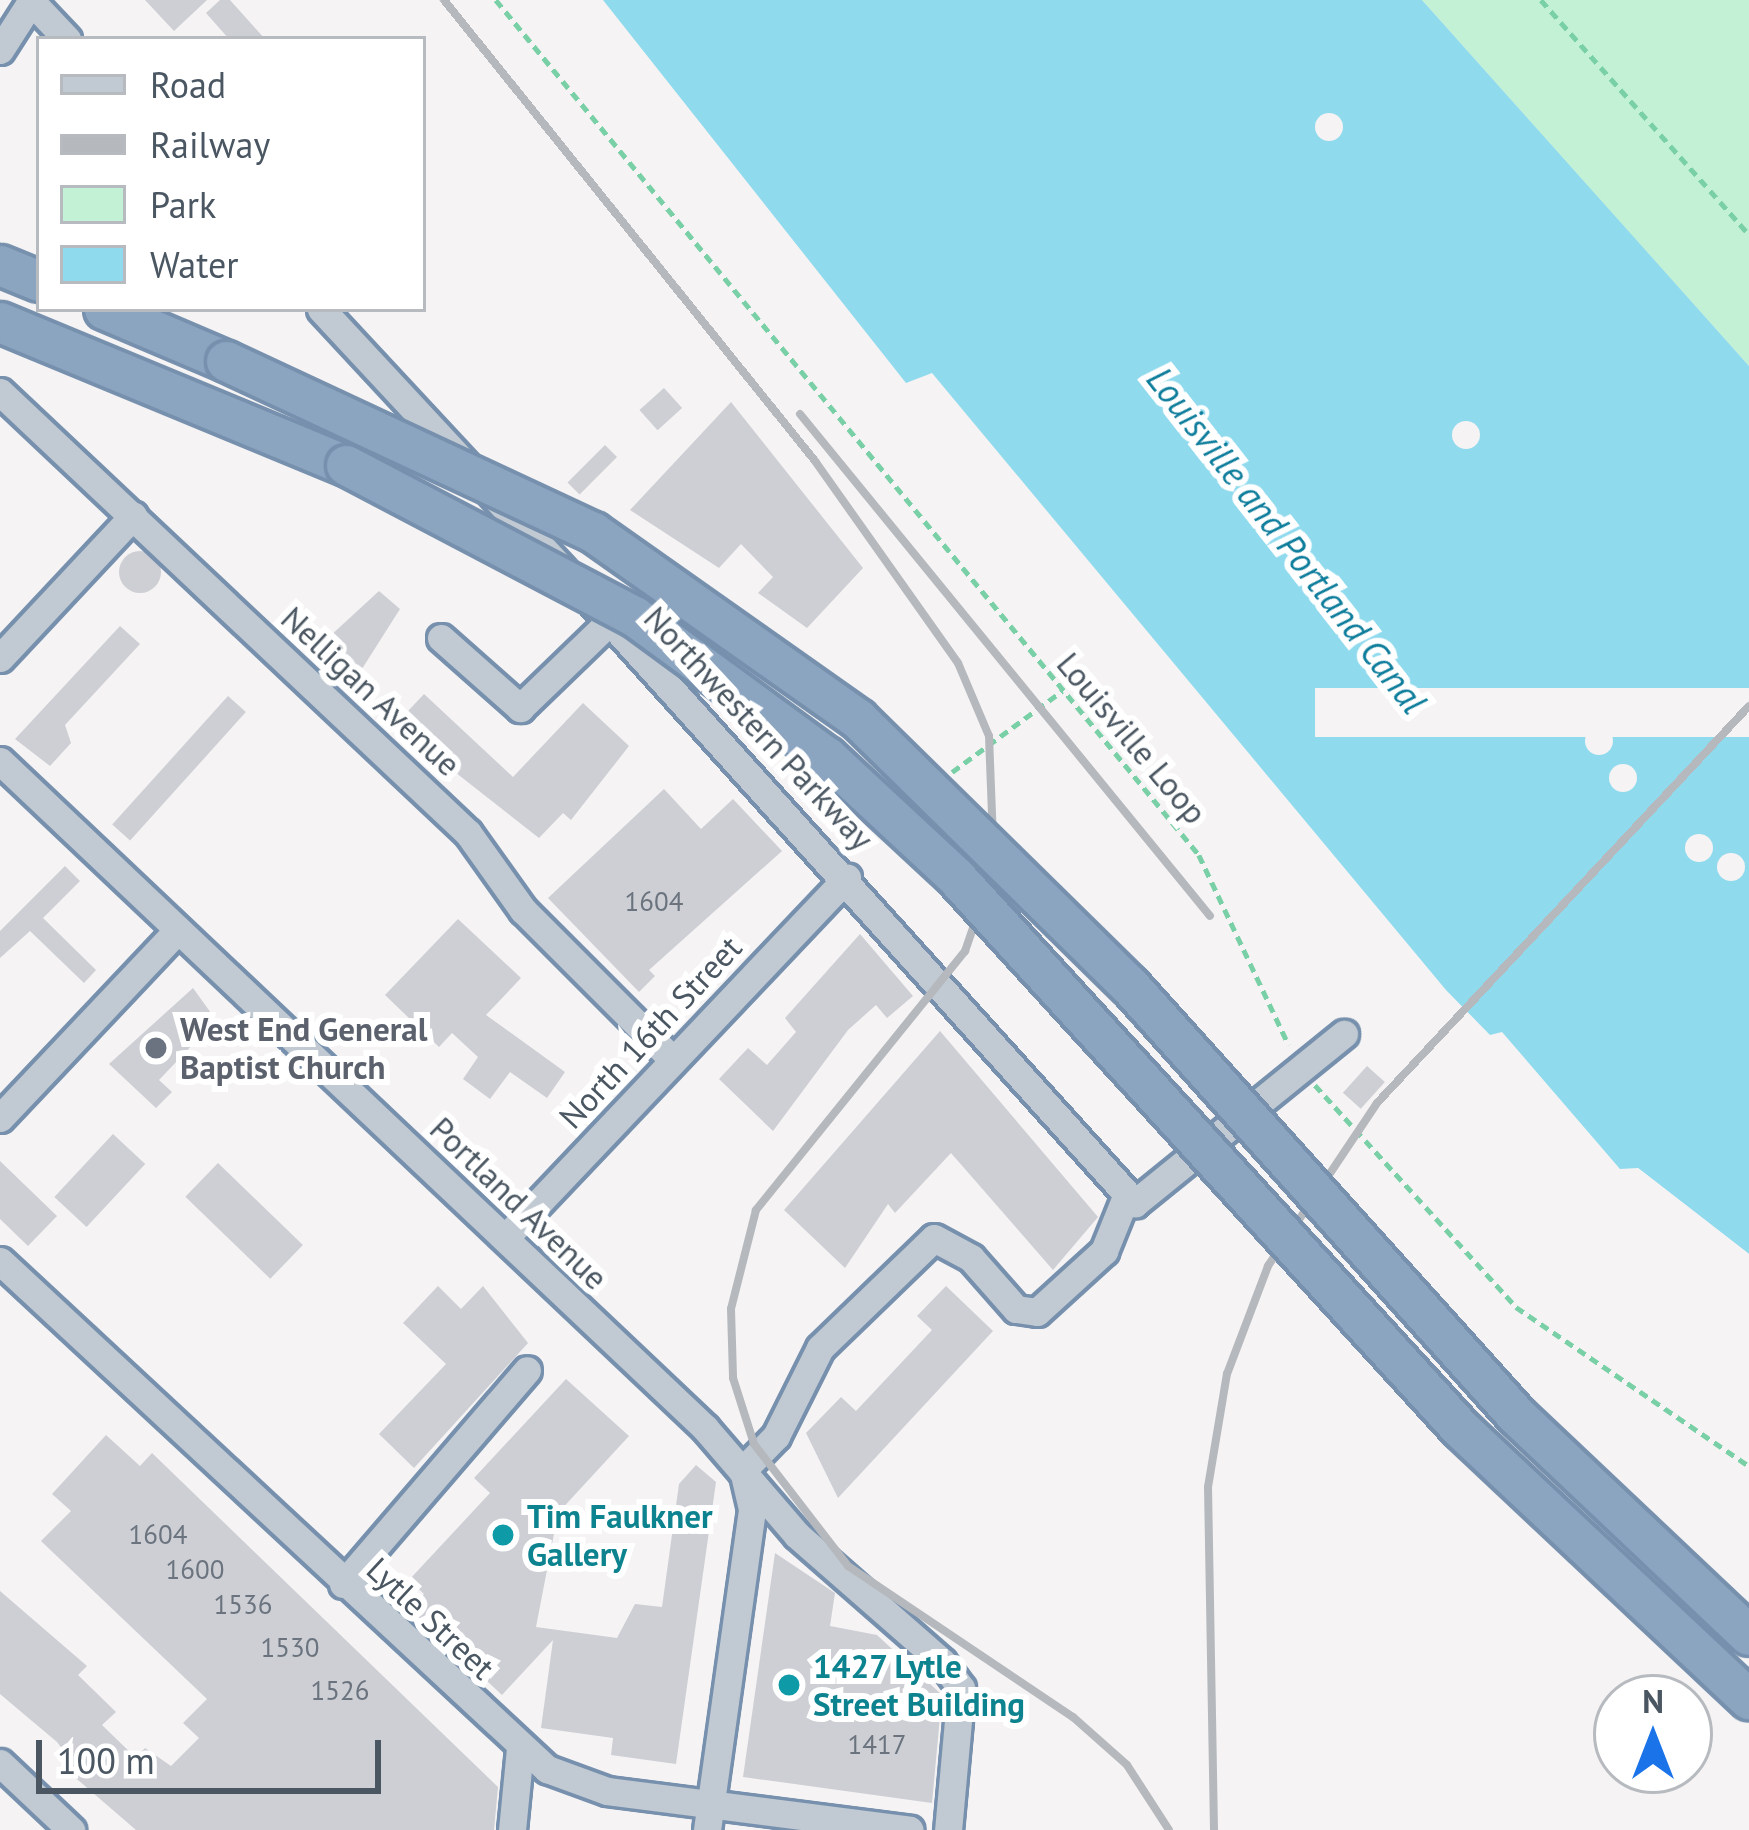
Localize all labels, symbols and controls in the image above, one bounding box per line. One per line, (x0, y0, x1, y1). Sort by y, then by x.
legend (36, 36, 426, 312)
text: Road (150, 61, 226, 108)
text: Railway (150, 121, 270, 168)
text: Park (150, 181, 216, 228)
text: Water (150, 241, 239, 288)
water label: Louisville and Portland Canal (1138, 358, 1436, 722)
street label: Nelligan Avenue (273, 598, 469, 784)
street label: Northwestern Parkway (636, 598, 882, 858)
street label: Louisville Loop (1049, 644, 1215, 832)
house number: 1604 (625, 886, 683, 918)
street label: North 16th Street (551, 928, 749, 1136)
place label: West End General Baptist Church (180, 1009, 428, 1087)
marker: West End General Baptist Church (143, 1035, 169, 1061)
street label: Portland Avenue (422, 1108, 616, 1298)
place label: Tim Faulkner Gallery (527, 1496, 713, 1574)
house number: 1604 (129, 1519, 187, 1551)
marker: Tim Faulkner Gallery (490, 1522, 516, 1548)
street label: Lytle Street (359, 1549, 503, 1687)
house number: 1600 (166, 1554, 224, 1586)
house number: 1536 (214, 1589, 272, 1621)
house number: 1530 (261, 1632, 319, 1664)
place label: 1427 Lytle Street Building (813, 1646, 1025, 1724)
marker: 1427 Lytle Street Building (776, 1672, 802, 1698)
north arrow (1593, 1674, 1713, 1794)
house number: 1526 (311, 1675, 369, 1707)
text: N (1642, 1679, 1664, 1722)
scale bar (42, 1716, 387, 1790)
house number: 1417 (848, 1729, 906, 1761)
text: 100 m (57, 1737, 155, 1784)

